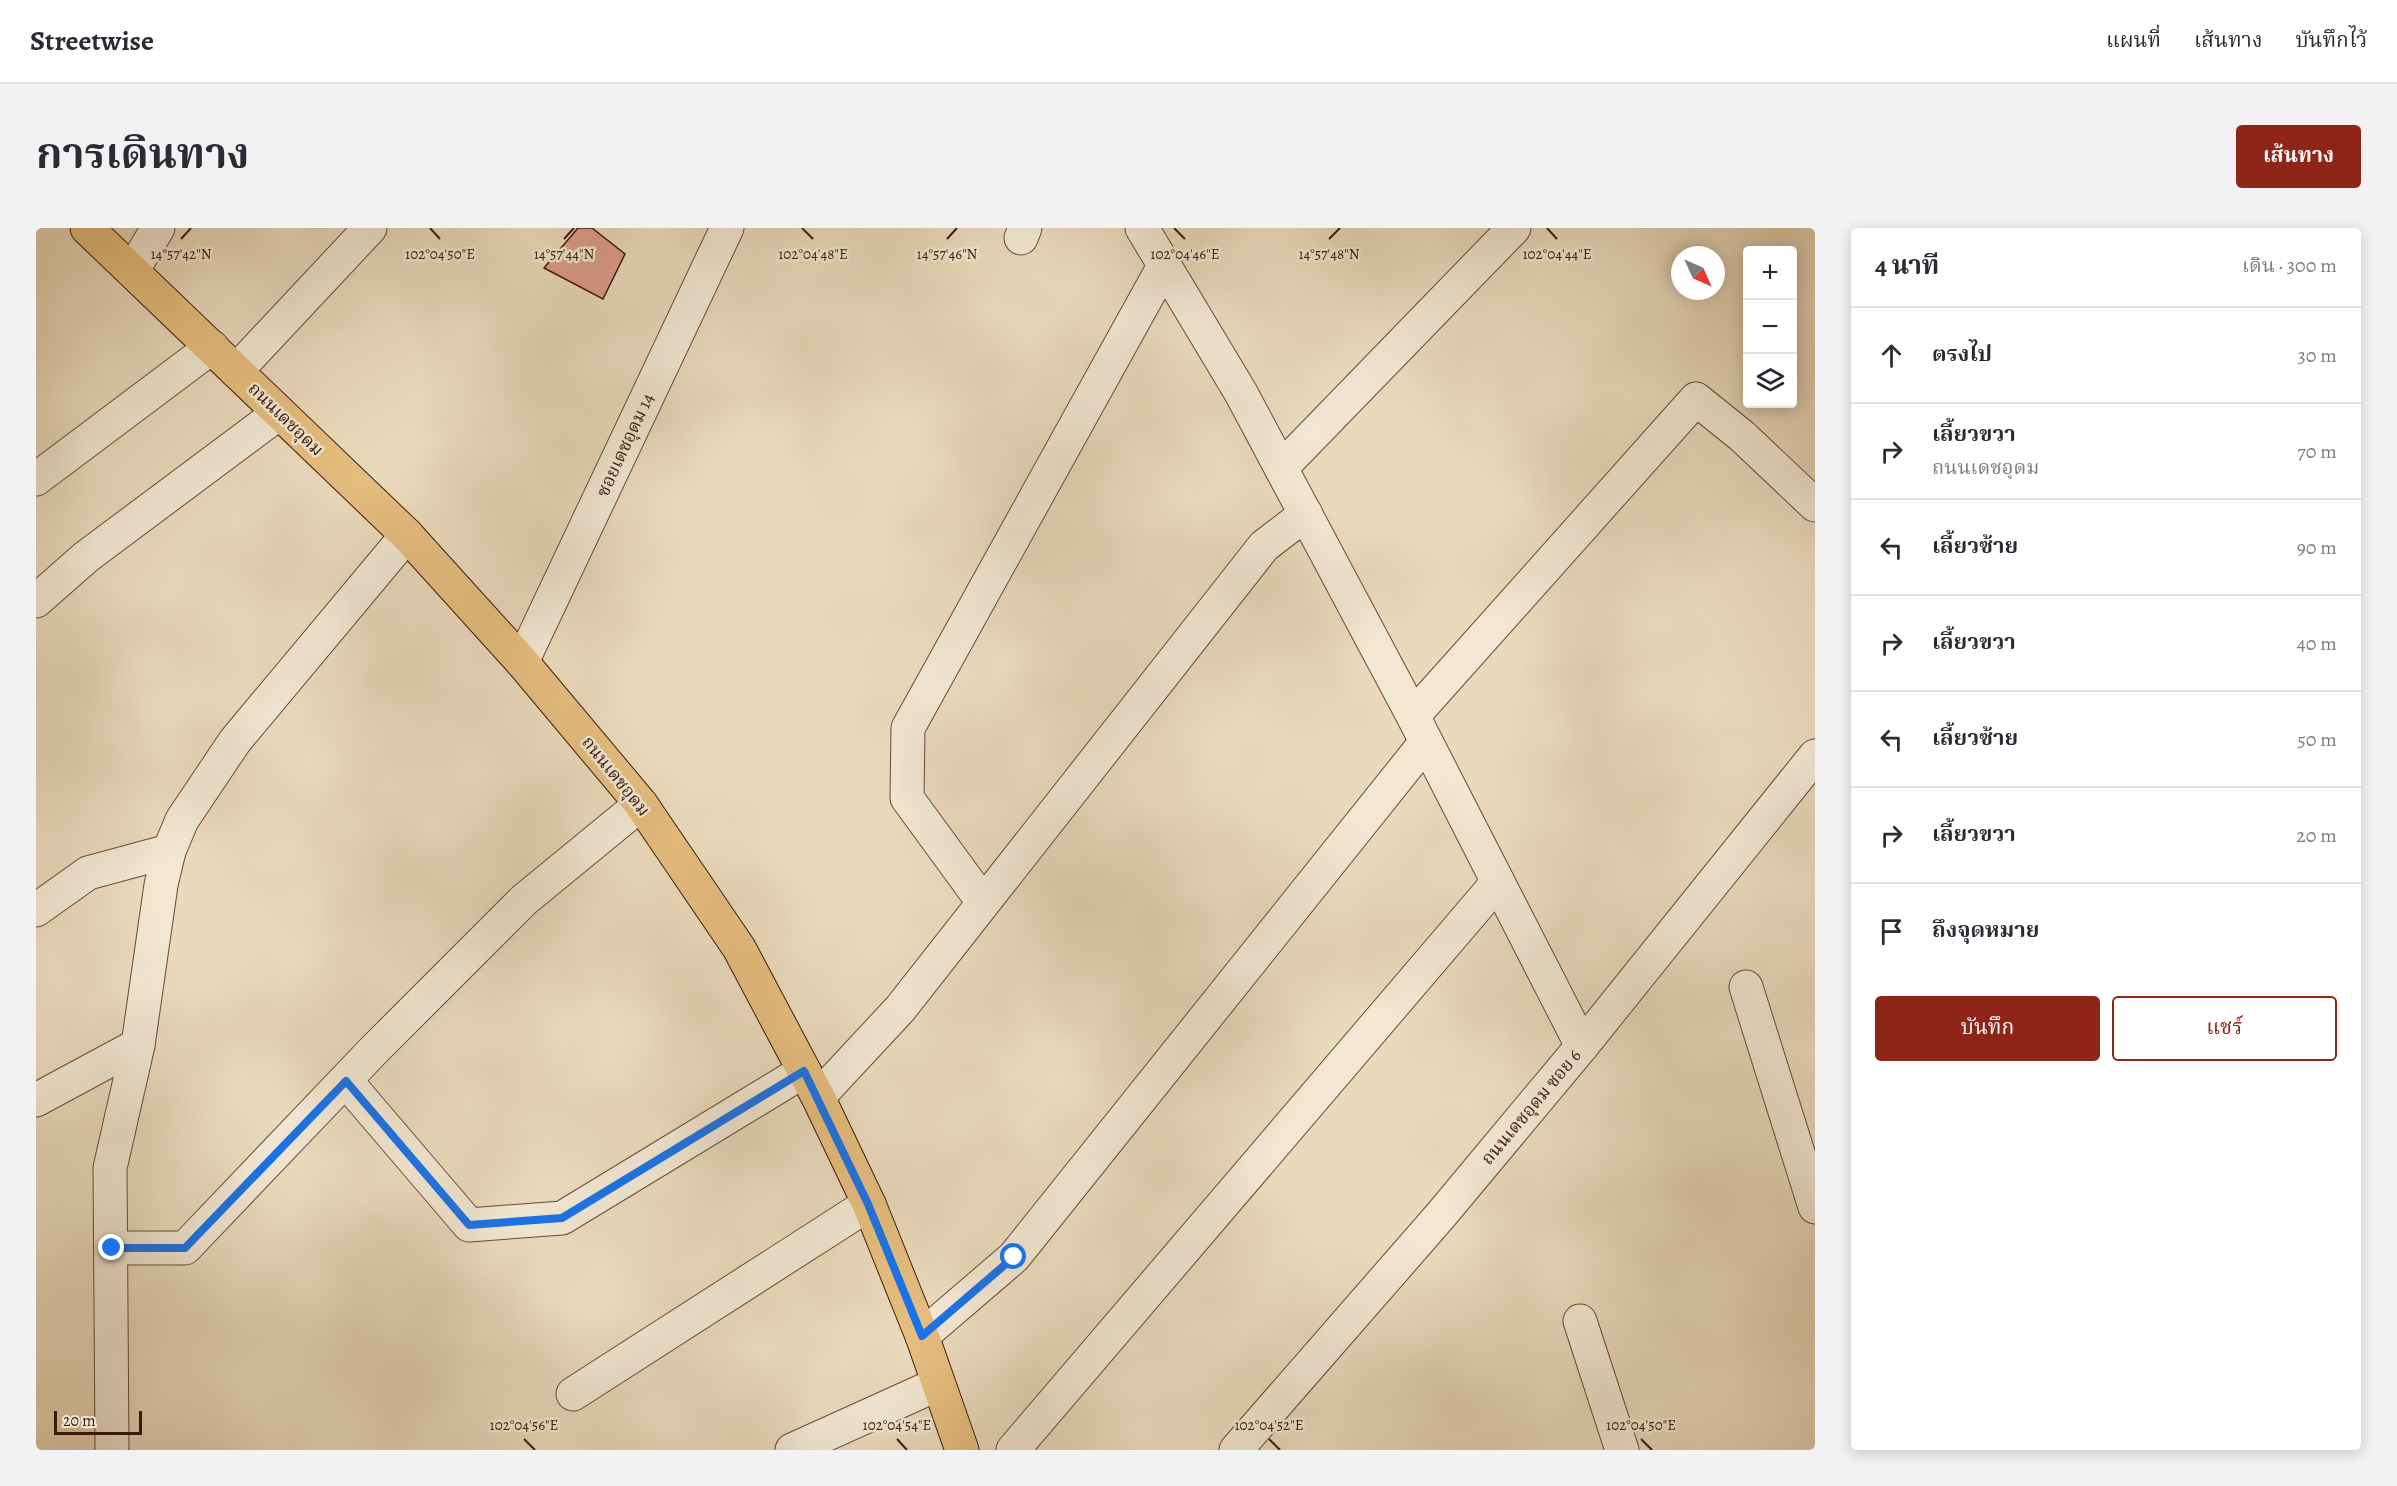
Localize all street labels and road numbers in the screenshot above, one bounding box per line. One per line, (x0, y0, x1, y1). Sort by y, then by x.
street label: ถนนเดชอุดม (243, 377, 329, 461)
street label: ซอยเดชอุดม 14 (590, 389, 660, 501)
street label: ถนนเดชอุดม (576, 731, 656, 821)
street label: ถนนเดชอุดม ซอย 6 (1475, 1044, 1587, 1170)

